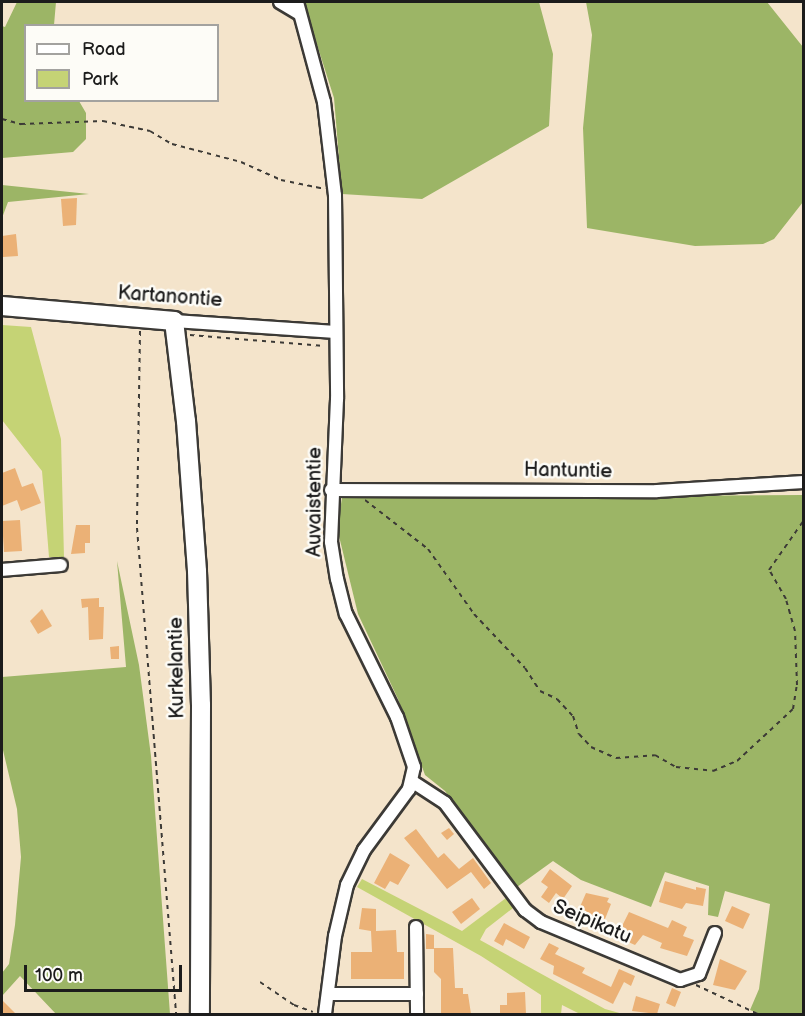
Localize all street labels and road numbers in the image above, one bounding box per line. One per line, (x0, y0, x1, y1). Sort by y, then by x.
street label: Kartanontie (117, 281, 223, 313)
street label: Auvaistentie (303, 447, 327, 557)
street label: Hantuntie (524, 458, 612, 484)
street label: Kurkelantie (164, 617, 190, 719)
street label: Seipikatu (549, 895, 635, 949)

